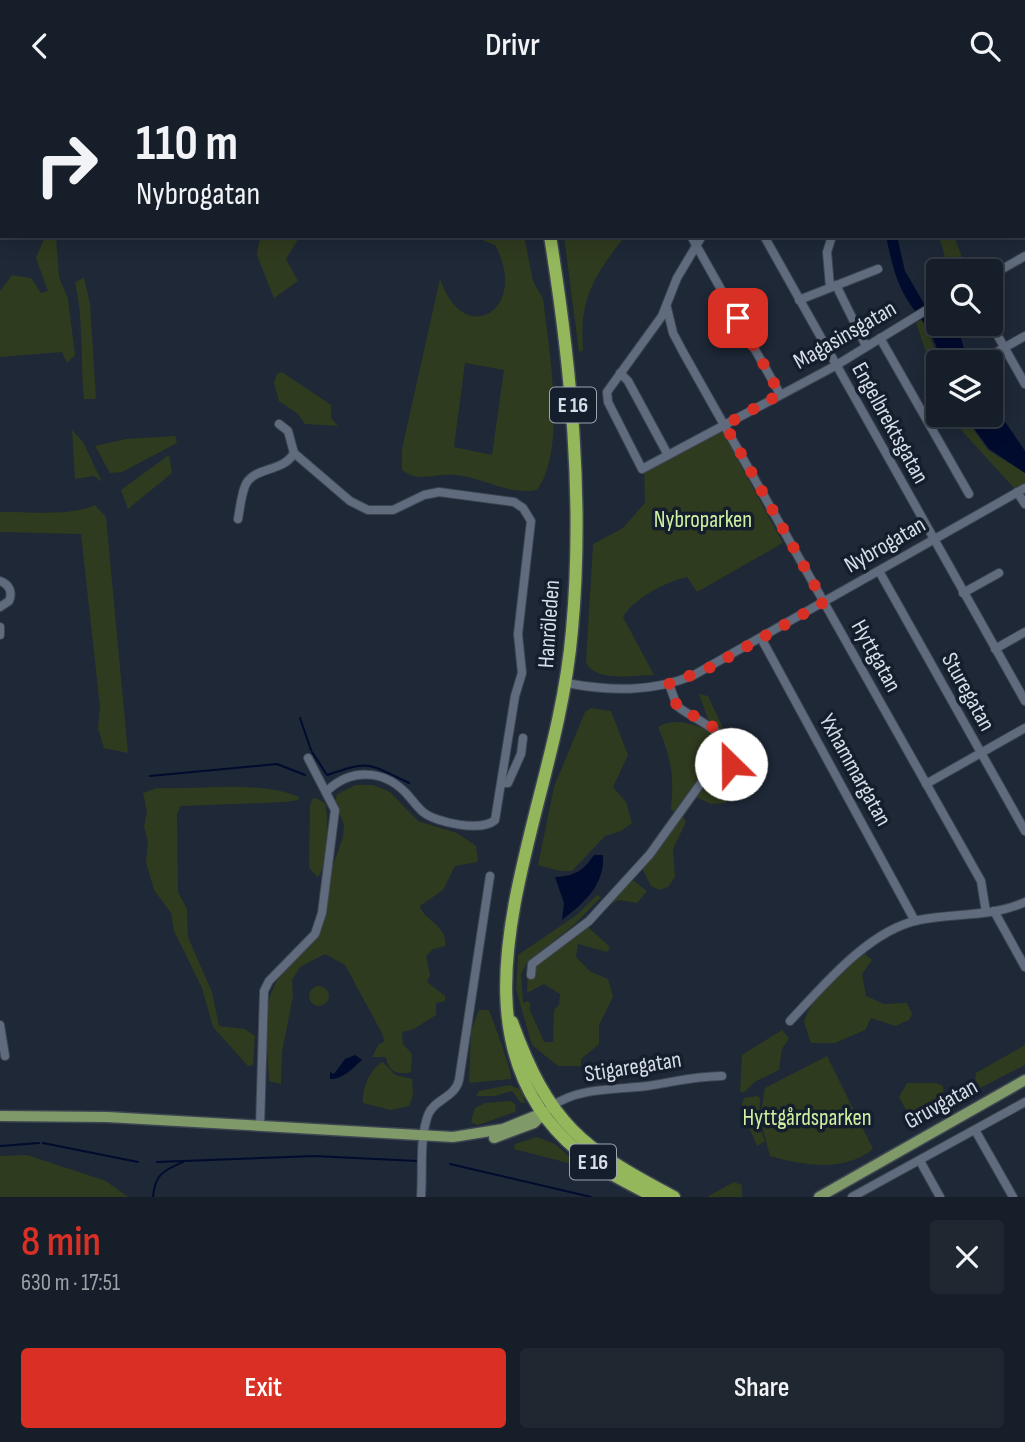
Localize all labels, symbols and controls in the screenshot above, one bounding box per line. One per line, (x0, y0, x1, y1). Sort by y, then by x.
text: Drivr (485, 26, 540, 65)
icon: back (21, 27, 59, 65)
icon: search (966, 27, 1004, 65)
text: 110 m (136, 115, 238, 174)
icon: right (21, 119, 112, 210)
text: Nybrogatan (136, 175, 260, 214)
map controls (926, 259, 1003, 427)
button: search (926, 259, 1003, 336)
pin (708, 288, 768, 348)
street label: Magasinsgatan (789, 294, 901, 376)
icon: arrive (719, 299, 757, 337)
button: layers (926, 350, 1003, 427)
street label: Engelbrektsgatan (845, 358, 935, 488)
road number: E 16 (550, 387, 596, 423)
park label: Nybroparken (654, 506, 752, 534)
street label: Nybrogatan (839, 511, 931, 579)
street label: Hanröleden (532, 579, 566, 669)
street label: Hyttgatan (845, 615, 907, 697)
street label: Sturegatan (935, 648, 1001, 736)
street label: Yxhammargatan (813, 709, 897, 831)
position arrow (694, 727, 768, 801)
street label: Stigaregatan (583, 1046, 683, 1088)
street label: Gruvgatan (899, 1073, 983, 1135)
park label: Hyttgårdsparken (742, 1104, 872, 1132)
road number: E 16 (570, 1145, 616, 1179)
text: 8 min (21, 1217, 101, 1268)
button: close (930, 1220, 1004, 1294)
text: 630 m · 17:51 (21, 1269, 120, 1297)
button: Exit (21, 1348, 506, 1428)
button: Share (520, 1348, 1004, 1428)

